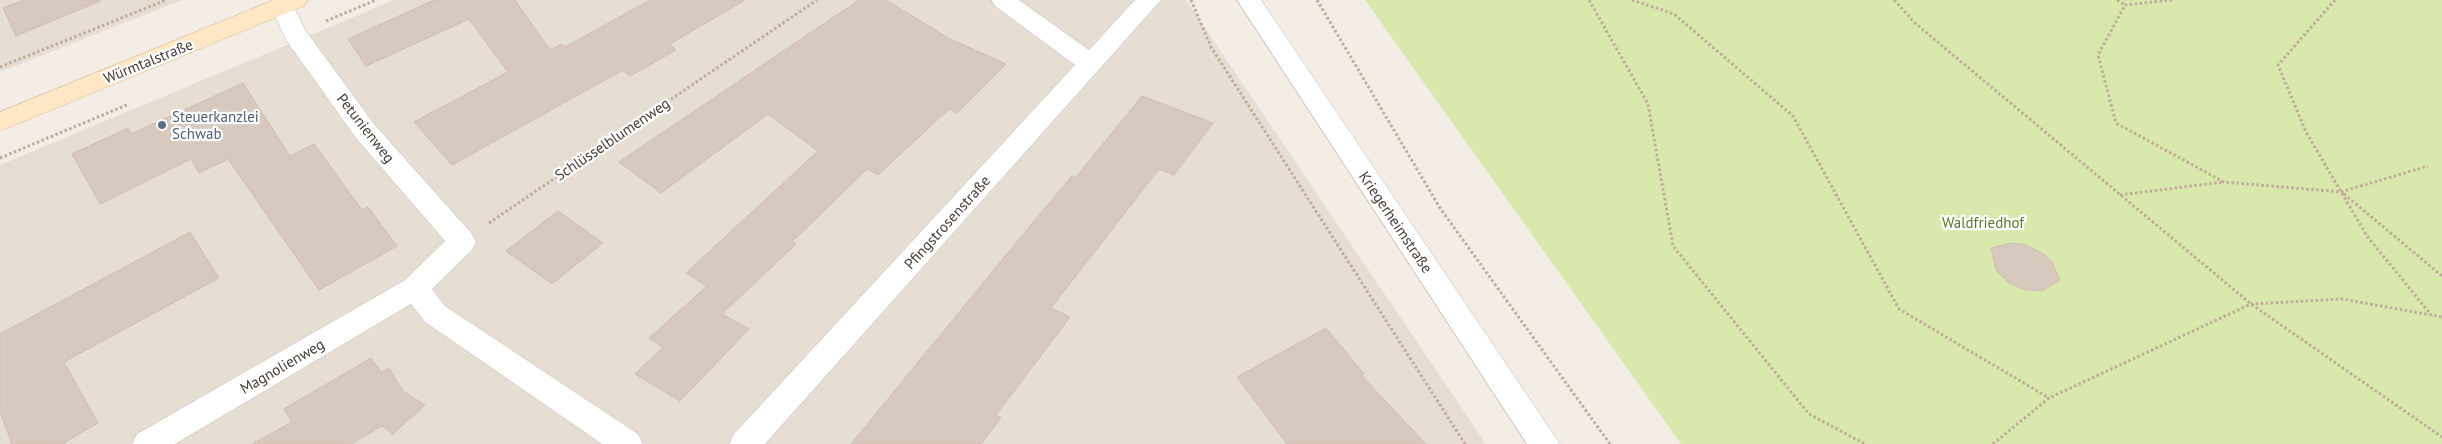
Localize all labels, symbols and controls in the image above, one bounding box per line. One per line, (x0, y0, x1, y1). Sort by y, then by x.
street label: Würmtalstraße (101, 34, 195, 88)
street label: Petunienweg (333, 89, 399, 167)
street label: Schlüsselblumenweg (551, 93, 673, 185)
place label: Steuerkanzlei Schwab (172, 107, 259, 143)
marker: Steuerkanzlei Schwab (156, 119, 168, 131)
street label: Kriegerheimstraße (1355, 168, 1437, 276)
street label: Pfingstrosenstraße (900, 171, 994, 273)
park label: Waldfriedhof (1942, 213, 2025, 232)
street label: Magnolienweg (236, 334, 328, 398)

